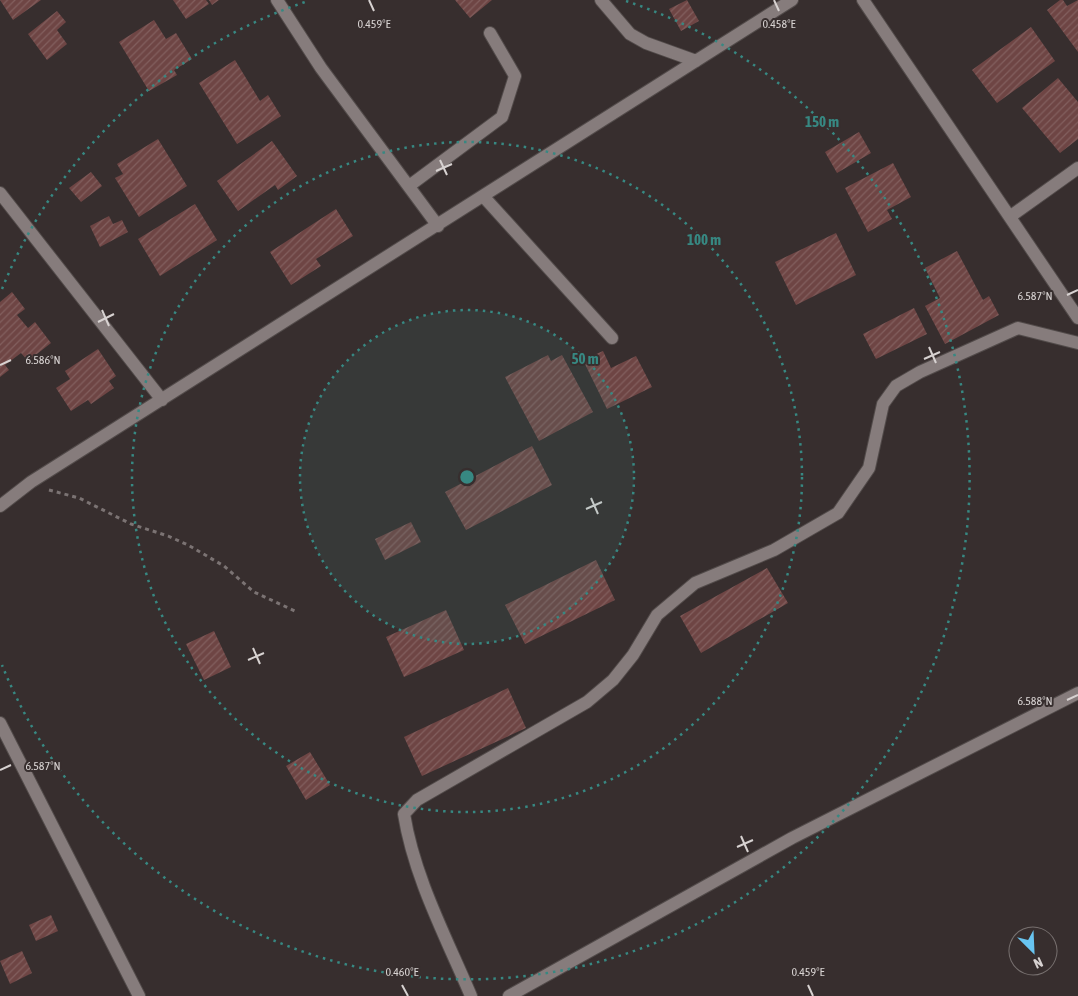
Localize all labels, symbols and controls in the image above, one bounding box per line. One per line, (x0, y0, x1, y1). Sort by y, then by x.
text: 0.459°E (357, 17, 391, 31)
text: 0.458°E (762, 17, 796, 31)
text: 150 m (805, 113, 839, 130)
text: 100 m (687, 231, 721, 248)
text: 6.587°N (1017, 289, 1053, 303)
text: 50 m (572, 350, 599, 367)
text: 6.586°N (25, 353, 61, 367)
centre of rings (458, 468, 476, 486)
text: 6.588°N (1017, 694, 1053, 708)
text: 6.587°N (25, 759, 61, 773)
north arrow (1008, 926, 1058, 976)
text: N (1031, 954, 1045, 972)
text: 0.460°E (385, 965, 419, 979)
text: 0.459°E (791, 965, 825, 979)

